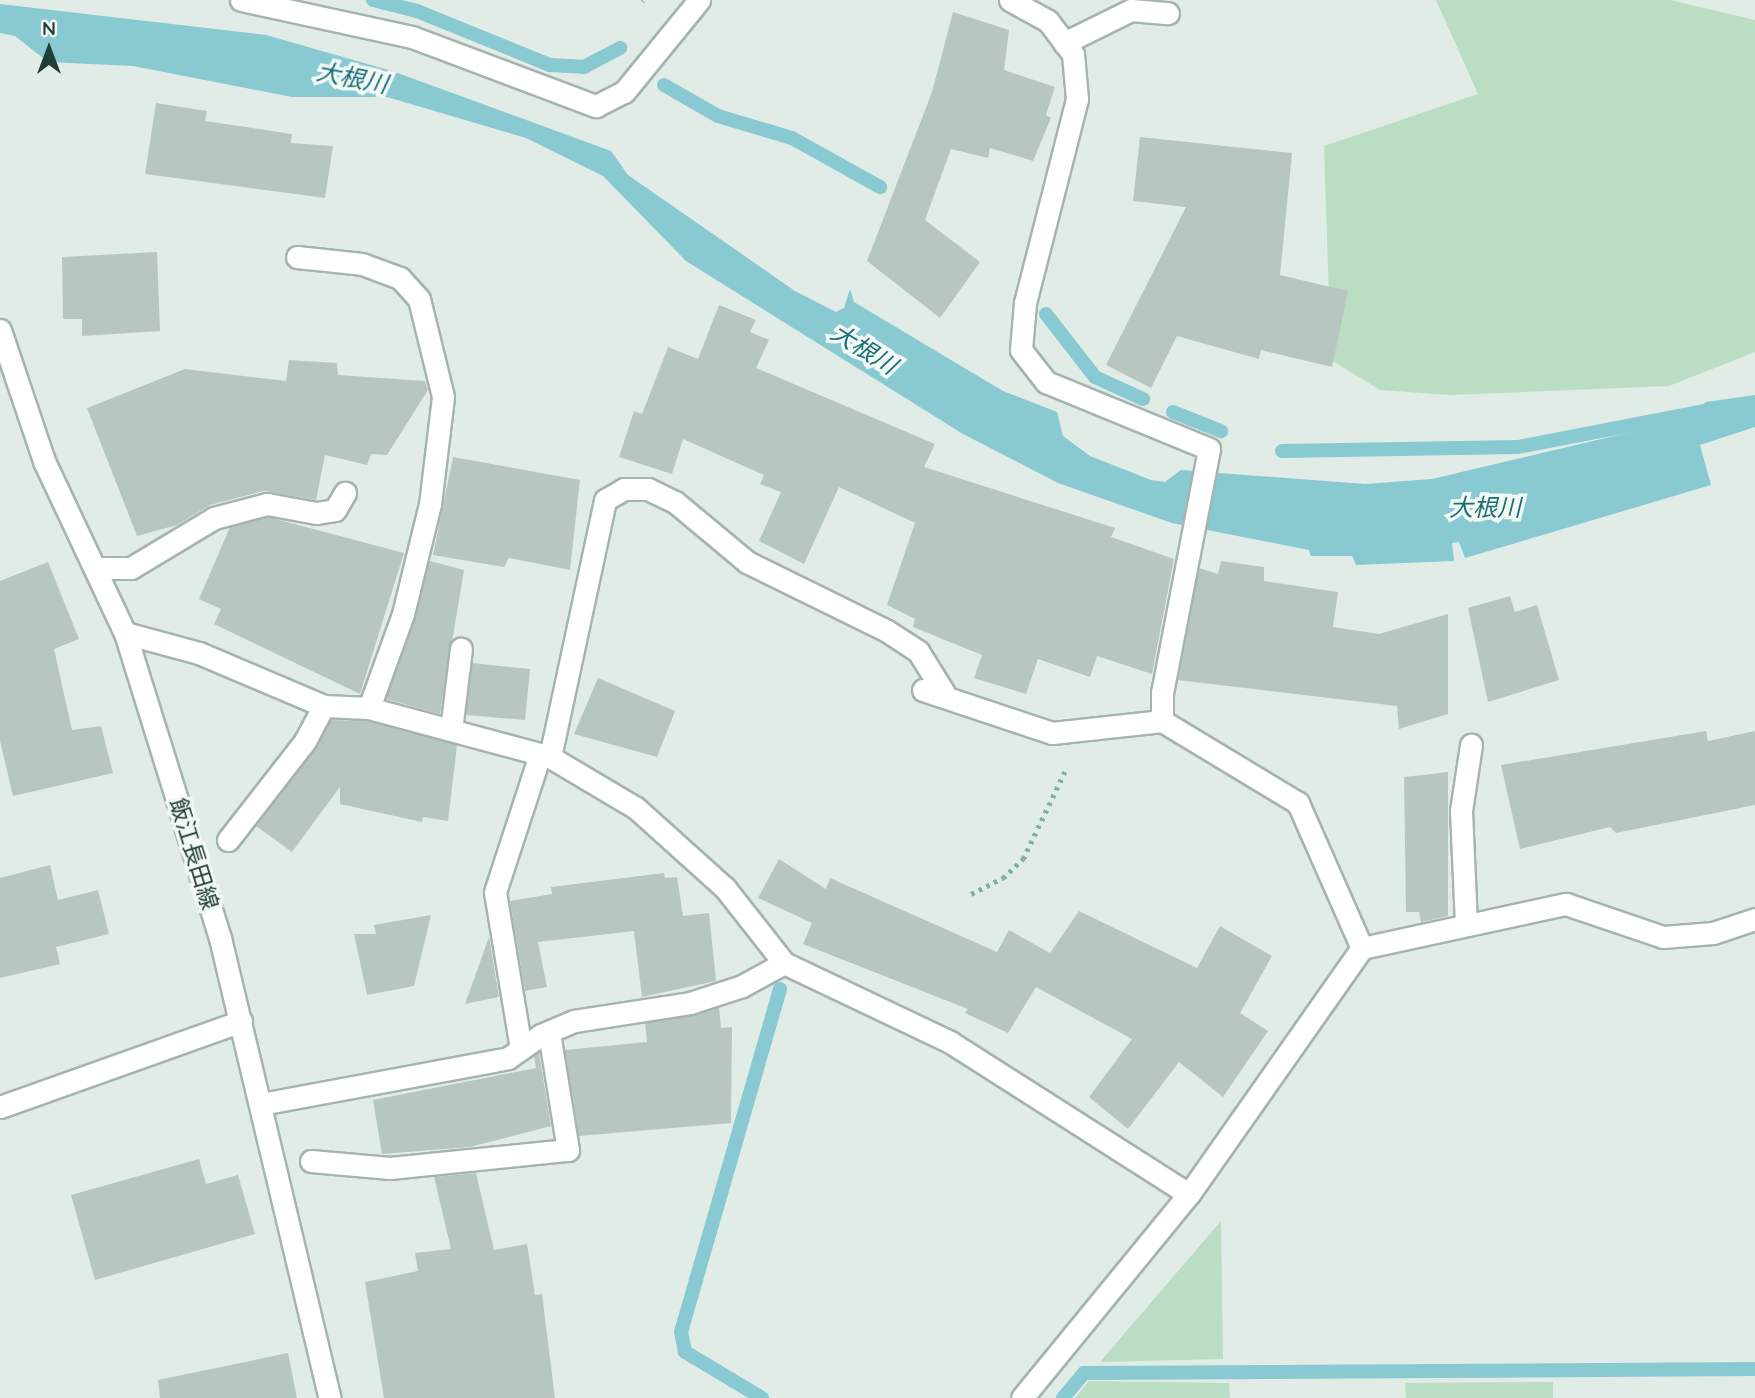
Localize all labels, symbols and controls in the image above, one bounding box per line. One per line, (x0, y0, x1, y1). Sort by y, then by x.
north arrow (14, 14, 84, 84)
text: N (42, 16, 56, 40)
water label: 大根川 (314, 57, 390, 99)
water label: 大根川 (826, 318, 902, 380)
water label: 大根川 (1449, 494, 1521, 522)
street label: 飯江長田線 (164, 795, 224, 913)

